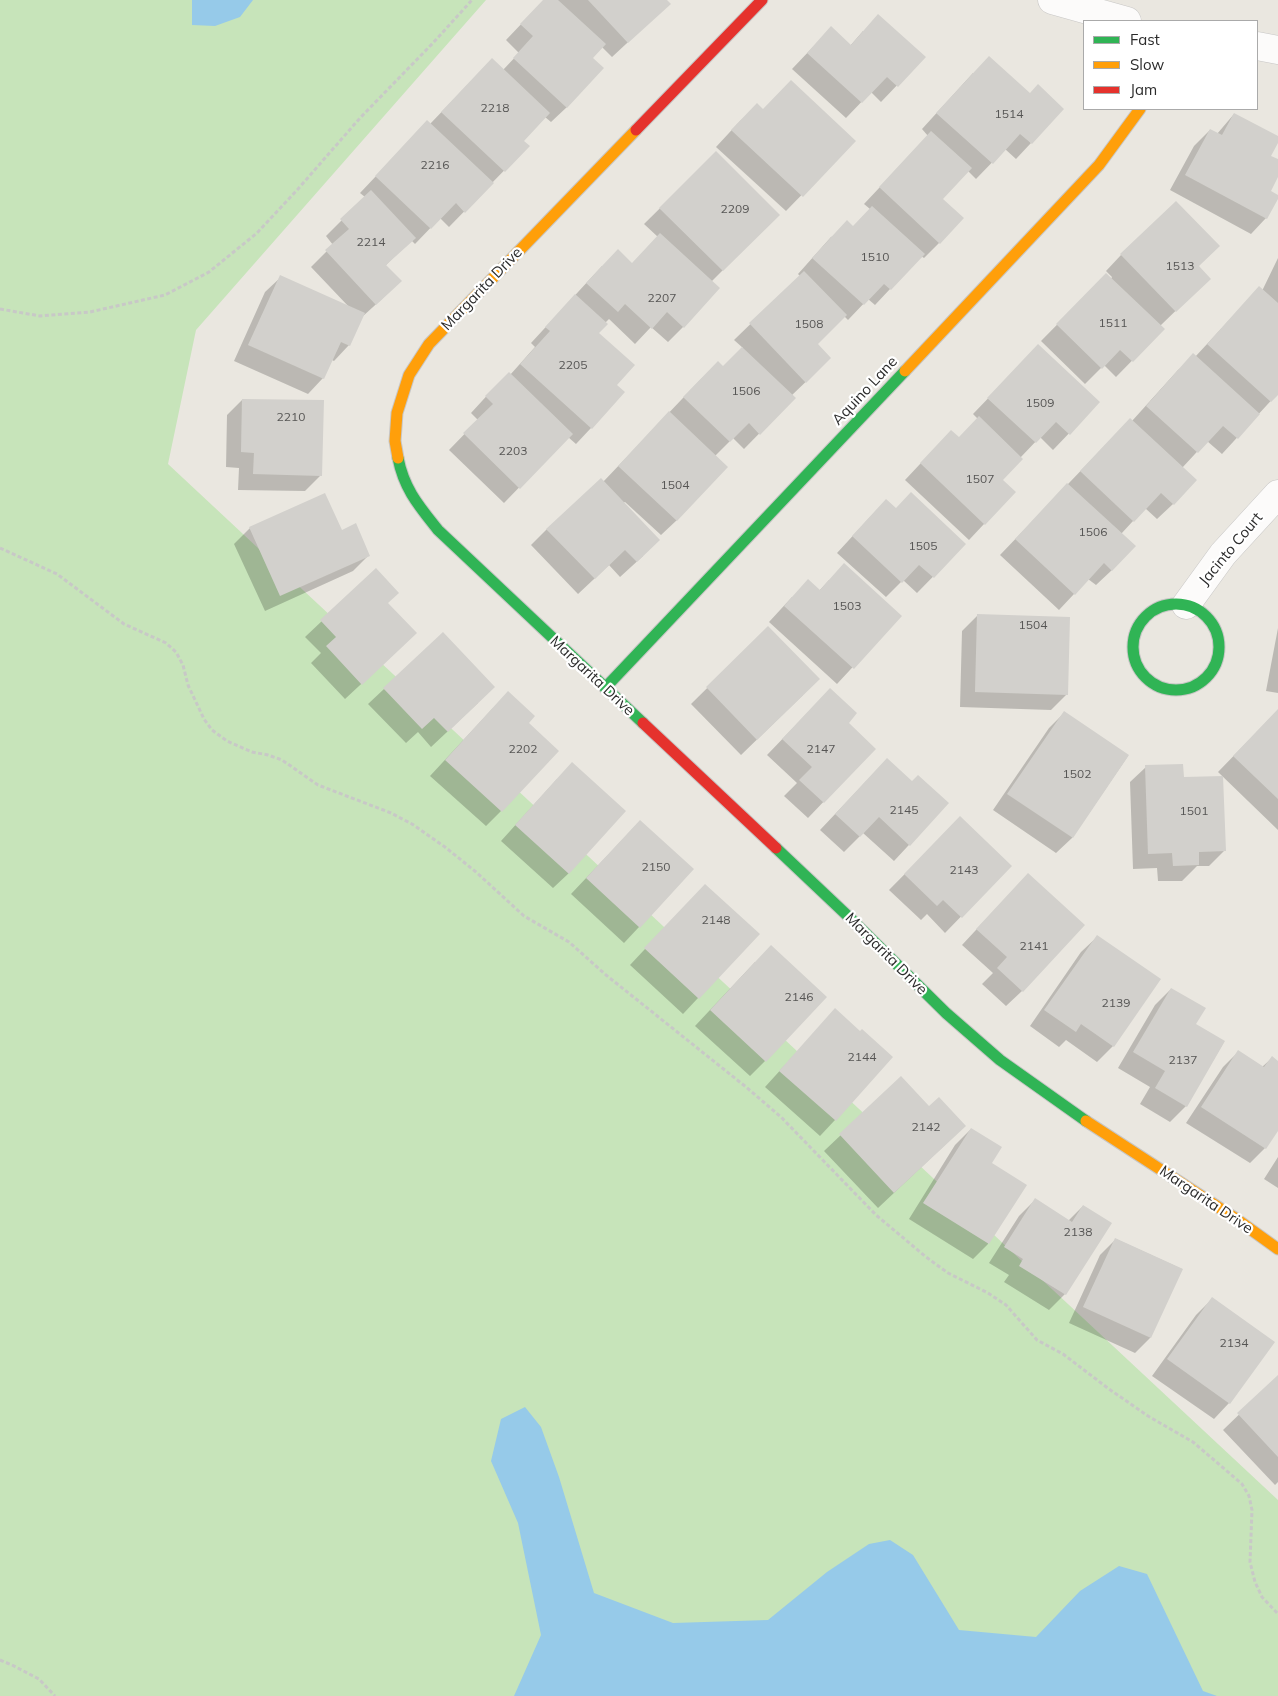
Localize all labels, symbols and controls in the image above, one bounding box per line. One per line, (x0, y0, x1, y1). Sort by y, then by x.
legend (1083, 20, 1258, 110)
text: Fast (1130, 30, 1160, 49)
text: Slow (1130, 55, 1164, 74)
text: Jam (1130, 80, 1157, 99)
house number: 2218 (481, 101, 509, 115)
house number: 1514 (995, 107, 1023, 121)
house number: 2216 (421, 158, 449, 172)
house number: 2209 (721, 202, 749, 216)
house number: 2214 (357, 235, 385, 249)
street label: Margarita Drive (438, 244, 526, 334)
house number: 1510 (861, 250, 889, 264)
house number: 1513 (1166, 259, 1194, 273)
house number: 2207 (648, 291, 676, 305)
house number: 1511 (1099, 316, 1127, 330)
house number: 1508 (795, 317, 823, 331)
street label: Aquino Lane (829, 353, 901, 429)
house number: 2205 (559, 358, 587, 372)
house number: 1506 (732, 384, 760, 398)
house number: 1509 (1026, 396, 1054, 410)
house number: 2210 (277, 410, 305, 424)
house number: 2203 (499, 444, 527, 458)
house number: 1507 (966, 472, 994, 486)
house number: 1504 (661, 478, 689, 492)
street label: Jacinto Court (1195, 509, 1267, 589)
house number: 1506 (1079, 525, 1107, 539)
house number: 1505 (909, 539, 937, 553)
house number: 1503 (833, 599, 861, 613)
house number: 1504 (1019, 618, 1047, 632)
street label: Margarita Drive (546, 632, 638, 720)
house number: 2202 (509, 742, 537, 756)
house number: 2147 (807, 742, 835, 756)
house number: 1502 (1063, 767, 1091, 781)
house number: 2145 (890, 803, 918, 817)
house number: 1501 (1180, 804, 1208, 818)
house number: 2150 (642, 860, 670, 874)
house number: 2143 (950, 863, 978, 877)
street label: Margarita Drive (841, 909, 931, 999)
house number: 2148 (702, 913, 730, 927)
house number: 2141 (1020, 939, 1048, 953)
house number: 2146 (785, 990, 813, 1004)
house number: 2139 (1102, 996, 1130, 1010)
house number: 2144 (848, 1050, 876, 1064)
house number: 2137 (1169, 1053, 1197, 1067)
house number: 2142 (912, 1120, 940, 1134)
street label: Margarita Drive (1156, 1162, 1256, 1238)
house number: 2138 (1064, 1225, 1092, 1239)
house number: 2134 (1220, 1336, 1248, 1350)

